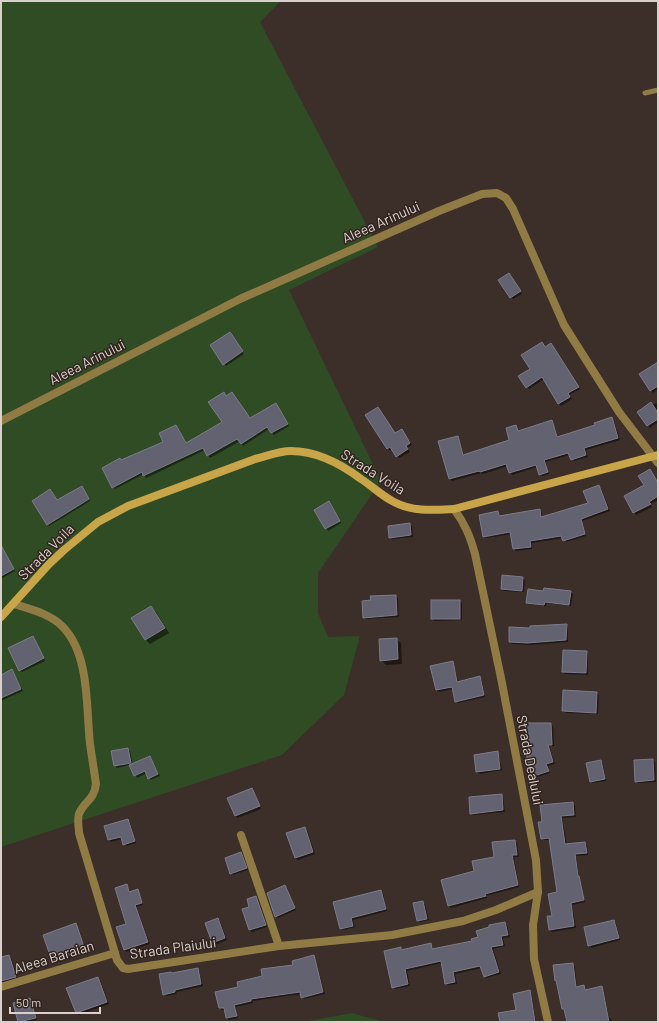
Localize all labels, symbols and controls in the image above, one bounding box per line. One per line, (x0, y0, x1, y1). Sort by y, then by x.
street label: Aleea Arinului (339, 197, 422, 246)
street label: Aleea Arinului (46, 335, 128, 388)
street label: Strada Voila (338, 445, 408, 498)
street label: Strada Voila (14, 520, 77, 583)
street label: Strada Dealului (513, 713, 548, 806)
street label: Strada Plaiului (129, 933, 217, 962)
street label: Aleea Baraian (12, 936, 96, 977)
scale bar (10, 989, 100, 1015)
text: 50 m (16, 995, 41, 1009)

